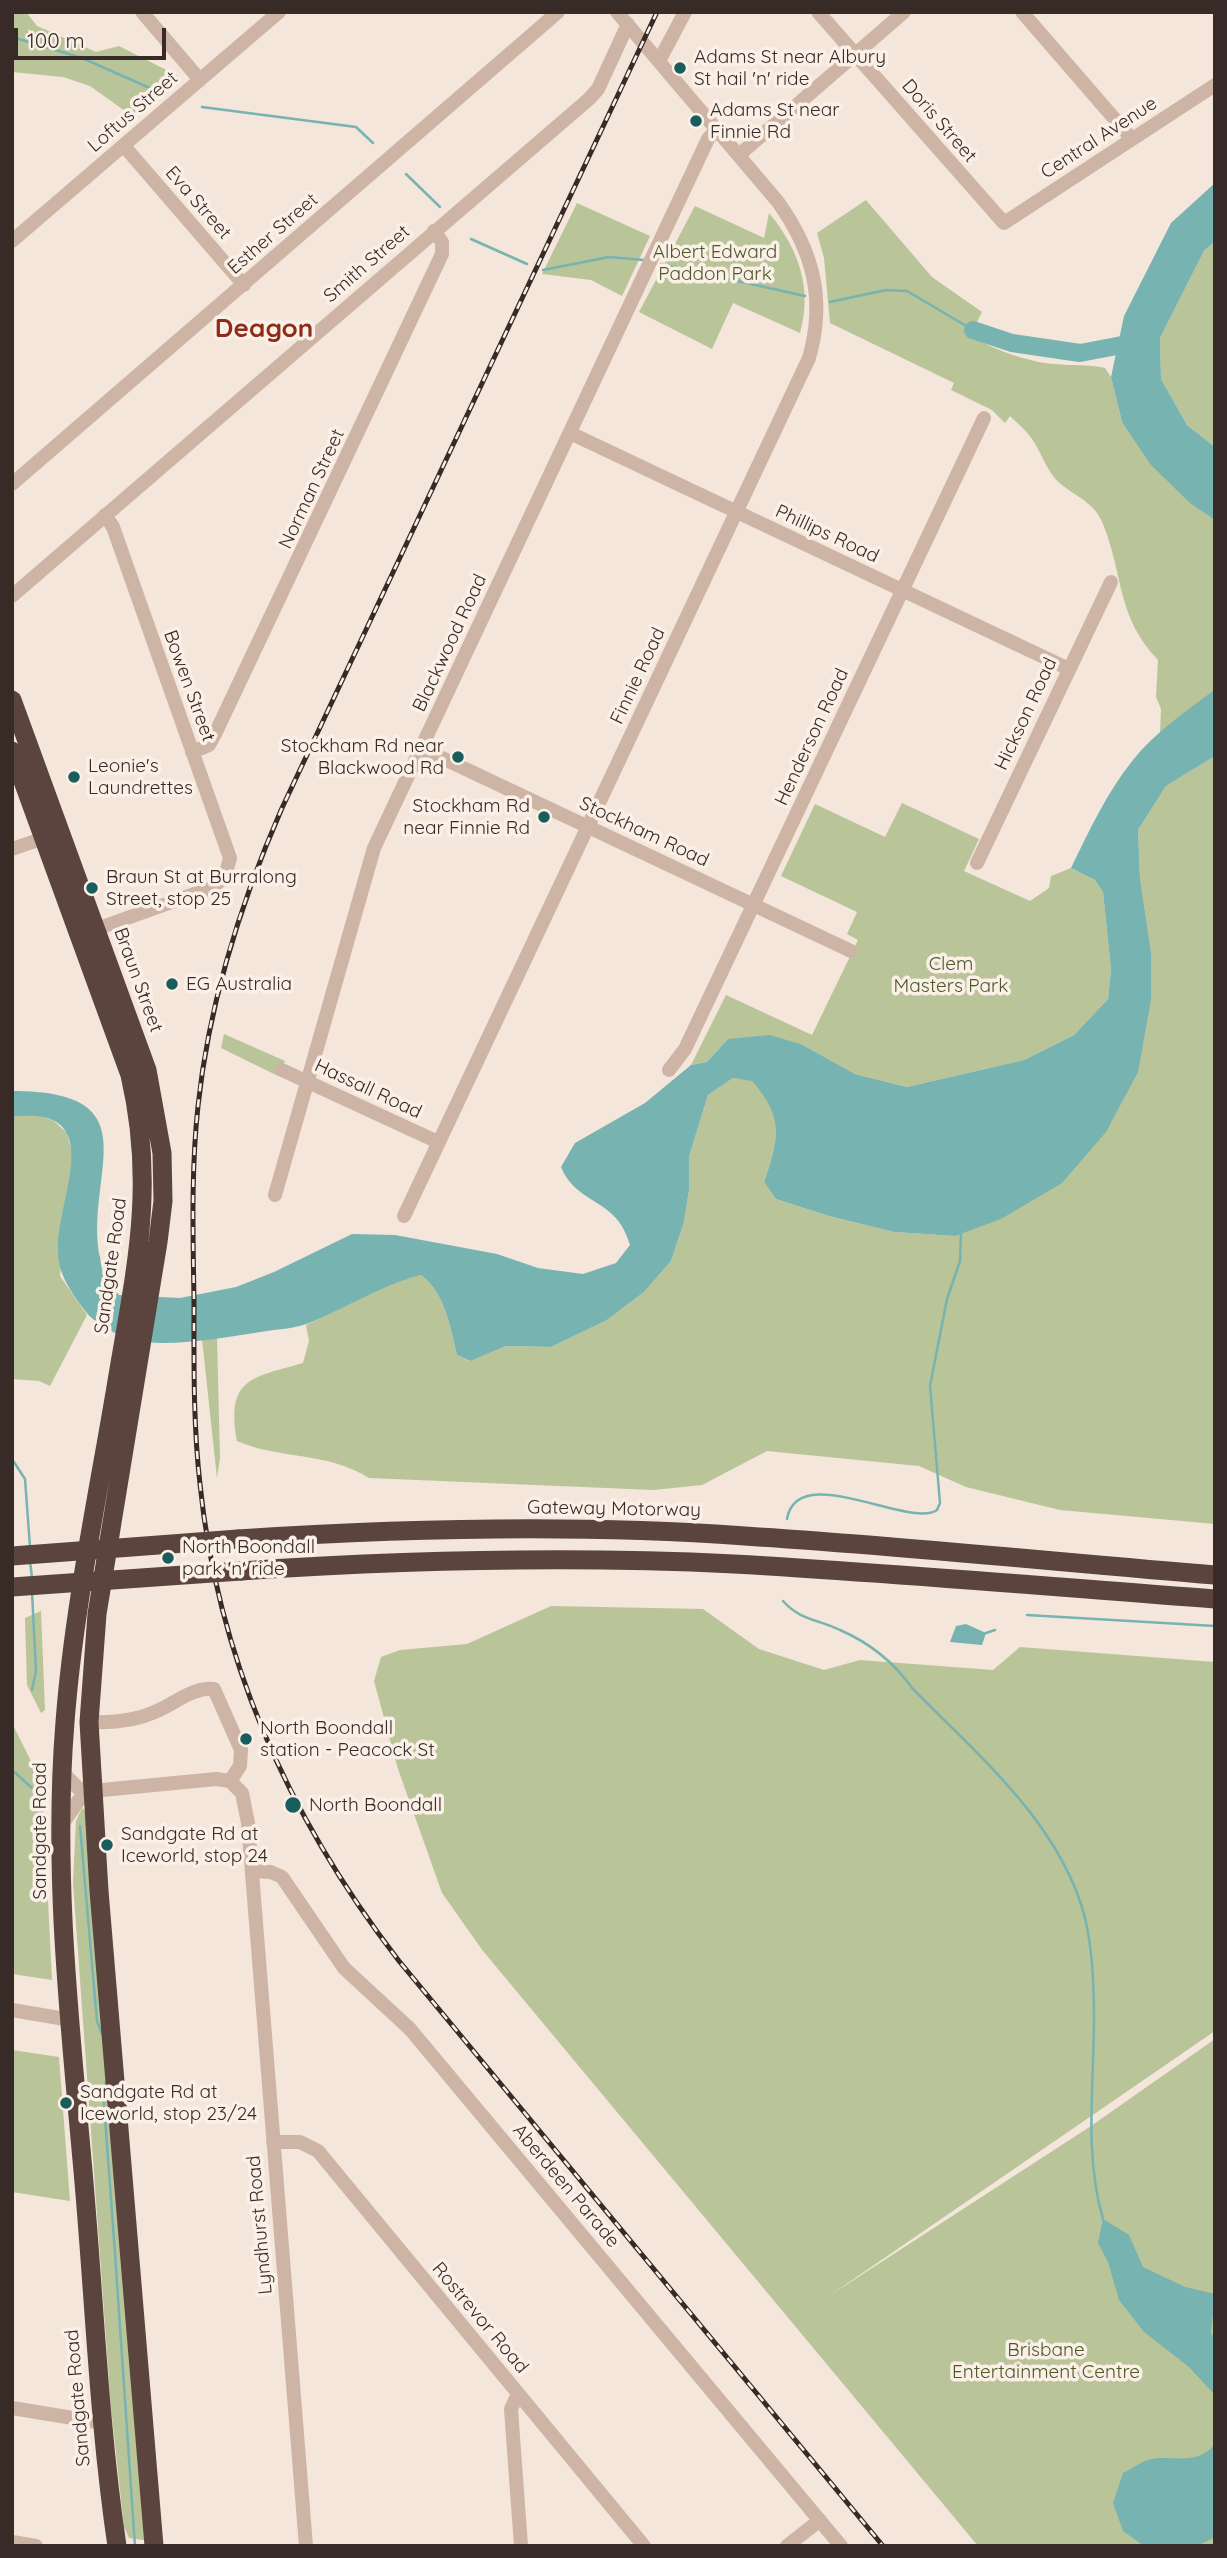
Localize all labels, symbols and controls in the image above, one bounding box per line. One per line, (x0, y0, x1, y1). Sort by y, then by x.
scale bar (18, 14, 170, 58)
text: 100 m (27, 27, 85, 53)
place label: Adams St near Albury St hail 'n' ride (694, 46, 886, 90)
marker: Adams St near Albury St hail 'n' ride (672, 60, 688, 76)
street label: Loftus Street (83, 67, 183, 157)
street label: Doris Street (897, 75, 981, 167)
street label: Central Avenue (1037, 92, 1161, 184)
place label: Adams St near Finnie Rd (710, 99, 840, 143)
marker: Adams St near Finnie Rd (688, 113, 704, 129)
street label: Eva Street (160, 162, 236, 244)
street label: Esther Street (223, 189, 323, 279)
street label: Smith Street (319, 220, 415, 308)
park label: Albert Edward Paddon Park (653, 241, 777, 285)
district label: Deagon (215, 313, 313, 345)
street label: Norman Street (274, 425, 350, 553)
street label: Phillips Road (772, 500, 882, 568)
street label: Blackwood Road (408, 571, 492, 715)
street label: Finnie Road (606, 624, 670, 728)
street label: Bowen Street (158, 627, 220, 745)
street label: Hickson Road (990, 654, 1062, 774)
street label: Henderson Road (770, 665, 854, 809)
place label: Stockham Rd near Blackwood Rd (281, 735, 444, 779)
marker: Stockham Rd near Blackwood Rd (450, 749, 466, 765)
place label: Leonie's Laundrettes (88, 755, 193, 799)
marker: Leonie's Laundrettes (66, 769, 82, 785)
street label: Stockham Road (576, 792, 712, 872)
place label: Stockham Rd near Finnie Rd (403, 795, 530, 839)
marker: Stockham Rd near Finnie Rd (536, 809, 552, 825)
place label: Braun St at Burralong Street, stop 25 (106, 866, 297, 910)
marker: Braun St at Burralong Street, stop 25 (84, 880, 100, 896)
street label: Braun Street (109, 925, 167, 1035)
park label: Clem Masters Park (894, 953, 1008, 997)
place label: EG Australia (186, 973, 292, 995)
marker: EG Australia (164, 976, 180, 992)
street label: Hassall Road (311, 1054, 425, 1124)
street label: Sandgate Road (90, 1196, 132, 1336)
street label: Gateway Motorway (527, 1496, 701, 1522)
place label: North Boondall park 'n' ride (182, 1536, 315, 1580)
marker: North Boondall park 'n' ride (160, 1550, 176, 1566)
place label: North Boondall station - Peacock St (260, 1717, 435, 1761)
marker: North Boondall station - Peacock St (238, 1731, 254, 1747)
street label: Sandgate Road (29, 1762, 51, 1900)
place label: North Boondall (309, 1794, 442, 1816)
marker: North Boondall (283, 1795, 303, 1815)
place label: Sandgate Rd at Iceworld, stop 24 (121, 1823, 268, 1867)
marker: Sandgate Rd at Iceworld, stop 24 (99, 1837, 115, 1853)
place label: Sandgate Rd at Iceworld, stop 23/24 (80, 2081, 257, 2125)
marker: Sandgate Rd at Iceworld, stop 23/24 (58, 2095, 74, 2111)
street label: Aberdeen Parade (508, 2120, 624, 2252)
street label: Lyndhurst Road (243, 2154, 277, 2296)
street label: Rostrevor Road (427, 2258, 533, 2378)
street label: Sandgate Road (61, 2329, 95, 2467)
park label: Brisbane Entertainment Centre (952, 2339, 1140, 2383)

